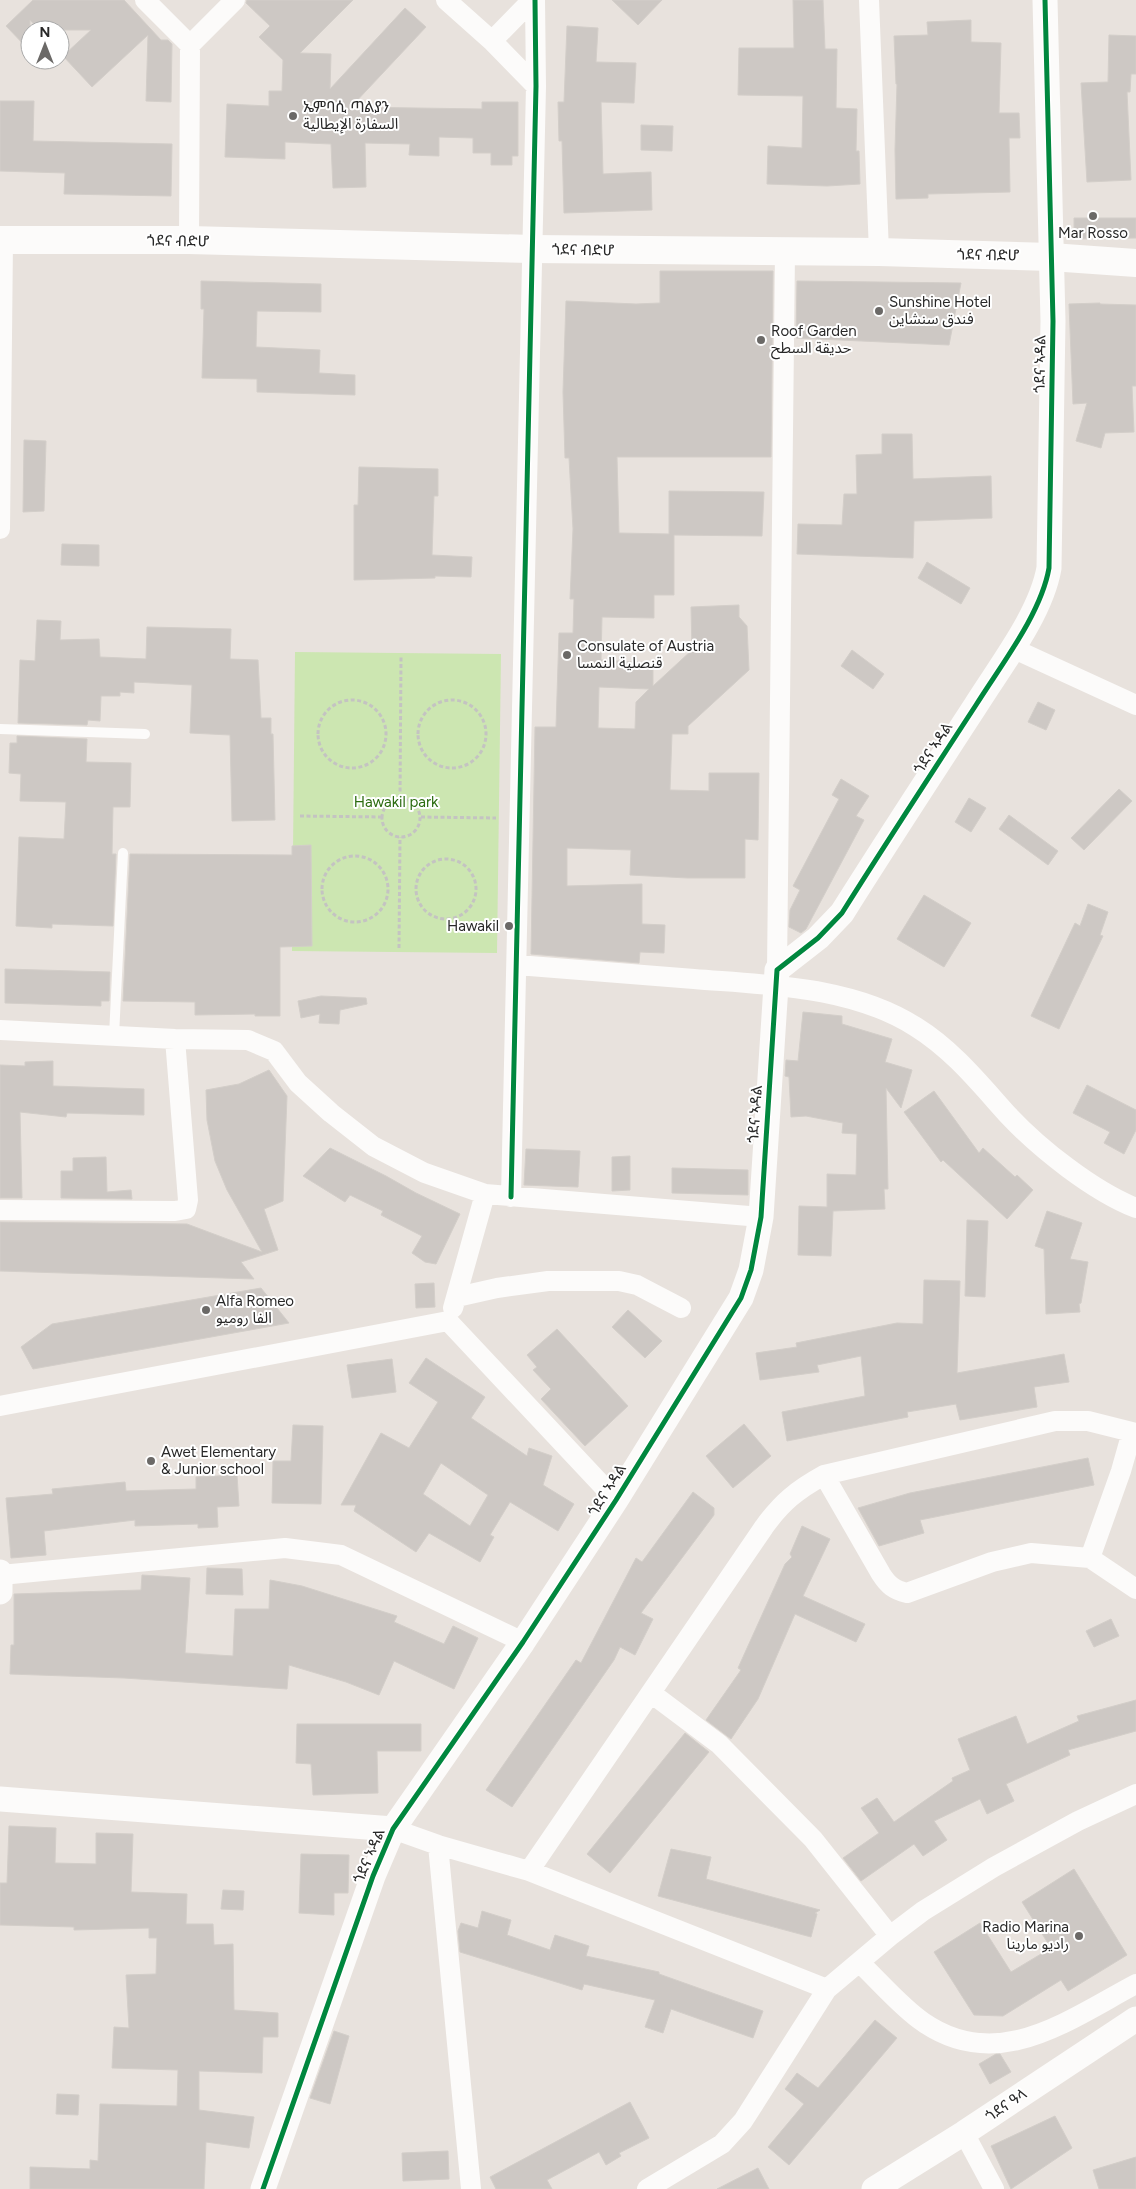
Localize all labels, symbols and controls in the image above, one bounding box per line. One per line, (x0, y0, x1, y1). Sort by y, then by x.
north arrow (20, 20, 70, 70)
text: N (40, 24, 50, 41)
place label: ኤምባሲ ጣልያን السفارة الإيطالية (303, 98, 398, 134)
marker: ኤምባሲ ጣልያን السفارة الإيطالية (287, 110, 299, 122)
marker: Mar Rosso (1087, 210, 1099, 222)
place label: Mar Rosso (1058, 224, 1128, 242)
street label: ጎደና ብድሆ (147, 231, 210, 251)
street label: ጎደና ብድሆ (552, 240, 615, 260)
street label: ጎደና ብድሆ (957, 245, 1020, 265)
place label: Sunshine Hotel فندق سنشاين (889, 293, 991, 328)
marker: Sunshine Hotel فندق سنشاين (873, 305, 885, 317)
place label: Roof Garden حديقة السطح (771, 322, 857, 360)
marker: Roof Garden حديقة السطح (755, 334, 767, 346)
street label: ጎደና ኣዳል (1030, 335, 1050, 393)
place label: Consulate of Austria قنصلية النمسا (577, 637, 714, 672)
marker: Consulate of Austria قنصلية النمسا (561, 649, 573, 661)
street label: ጎደና ኣዳል (910, 719, 956, 777)
park label: Hawakil park (354, 793, 439, 811)
place label: Hawakil (447, 917, 499, 935)
marker: Hawakil (503, 920, 515, 932)
street label: ጎደና ኣዳል (744, 1084, 766, 1143)
place label: Alfa Romeo الفا روميو (216, 1292, 294, 1327)
marker: Alfa Romeo الفا روميو (200, 1304, 212, 1316)
place label: Awet Elementary & Junior school (161, 1443, 276, 1478)
marker: Awet Elementary & Junior school (145, 1455, 157, 1467)
street label: ጎደና ኣዳል (584, 1461, 630, 1519)
street label: ጎደና ኣዳል (349, 1826, 389, 1886)
place label: Radio Marina راديو مارينا (982, 1918, 1069, 1953)
marker: Radio Marina راديو مارينا (1073, 1930, 1085, 1942)
street label: ጎደና ዓላ (982, 2084, 1030, 2125)

